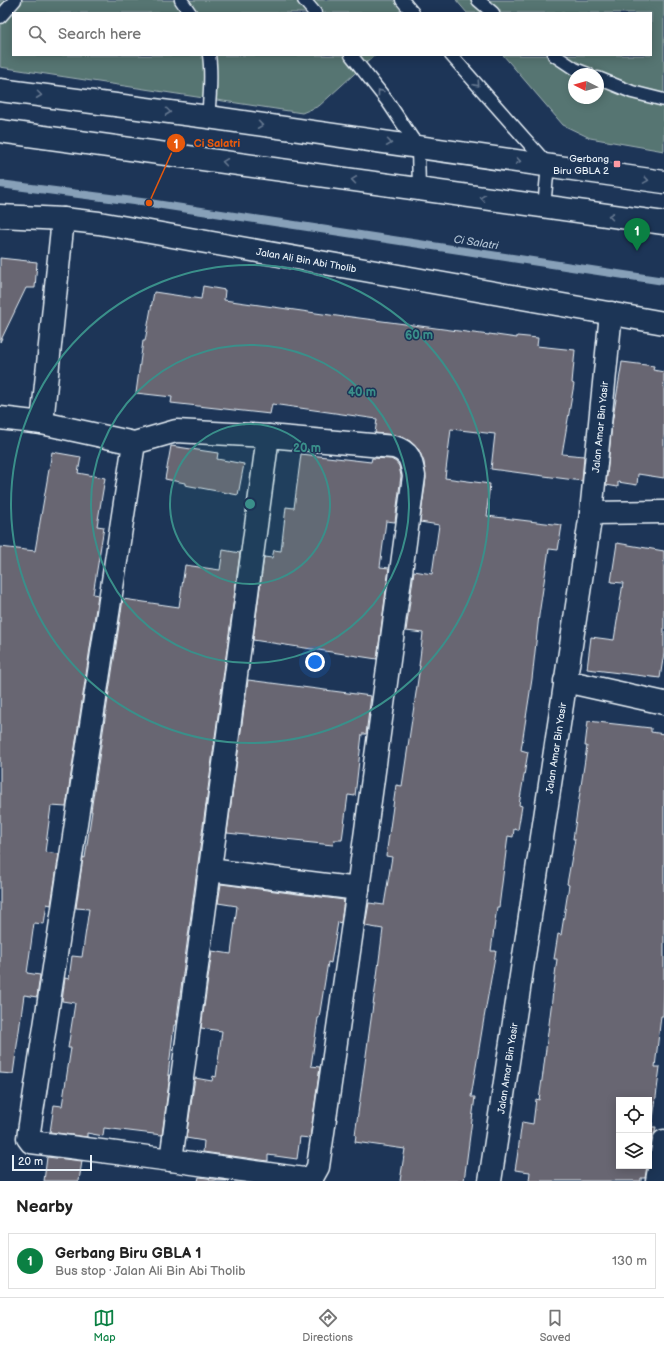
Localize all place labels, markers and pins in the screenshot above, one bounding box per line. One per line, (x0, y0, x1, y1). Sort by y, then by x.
callout: Ci Salatri (166, 132, 248, 155)
place label: Gerbang Biru GBLA 2 (553, 153, 609, 177)
marker: Gerbang Biru GBLA 2 (612, 159, 622, 169)
pin: 1 (624, 218, 650, 251)
centre of rings (243, 497, 257, 511)

